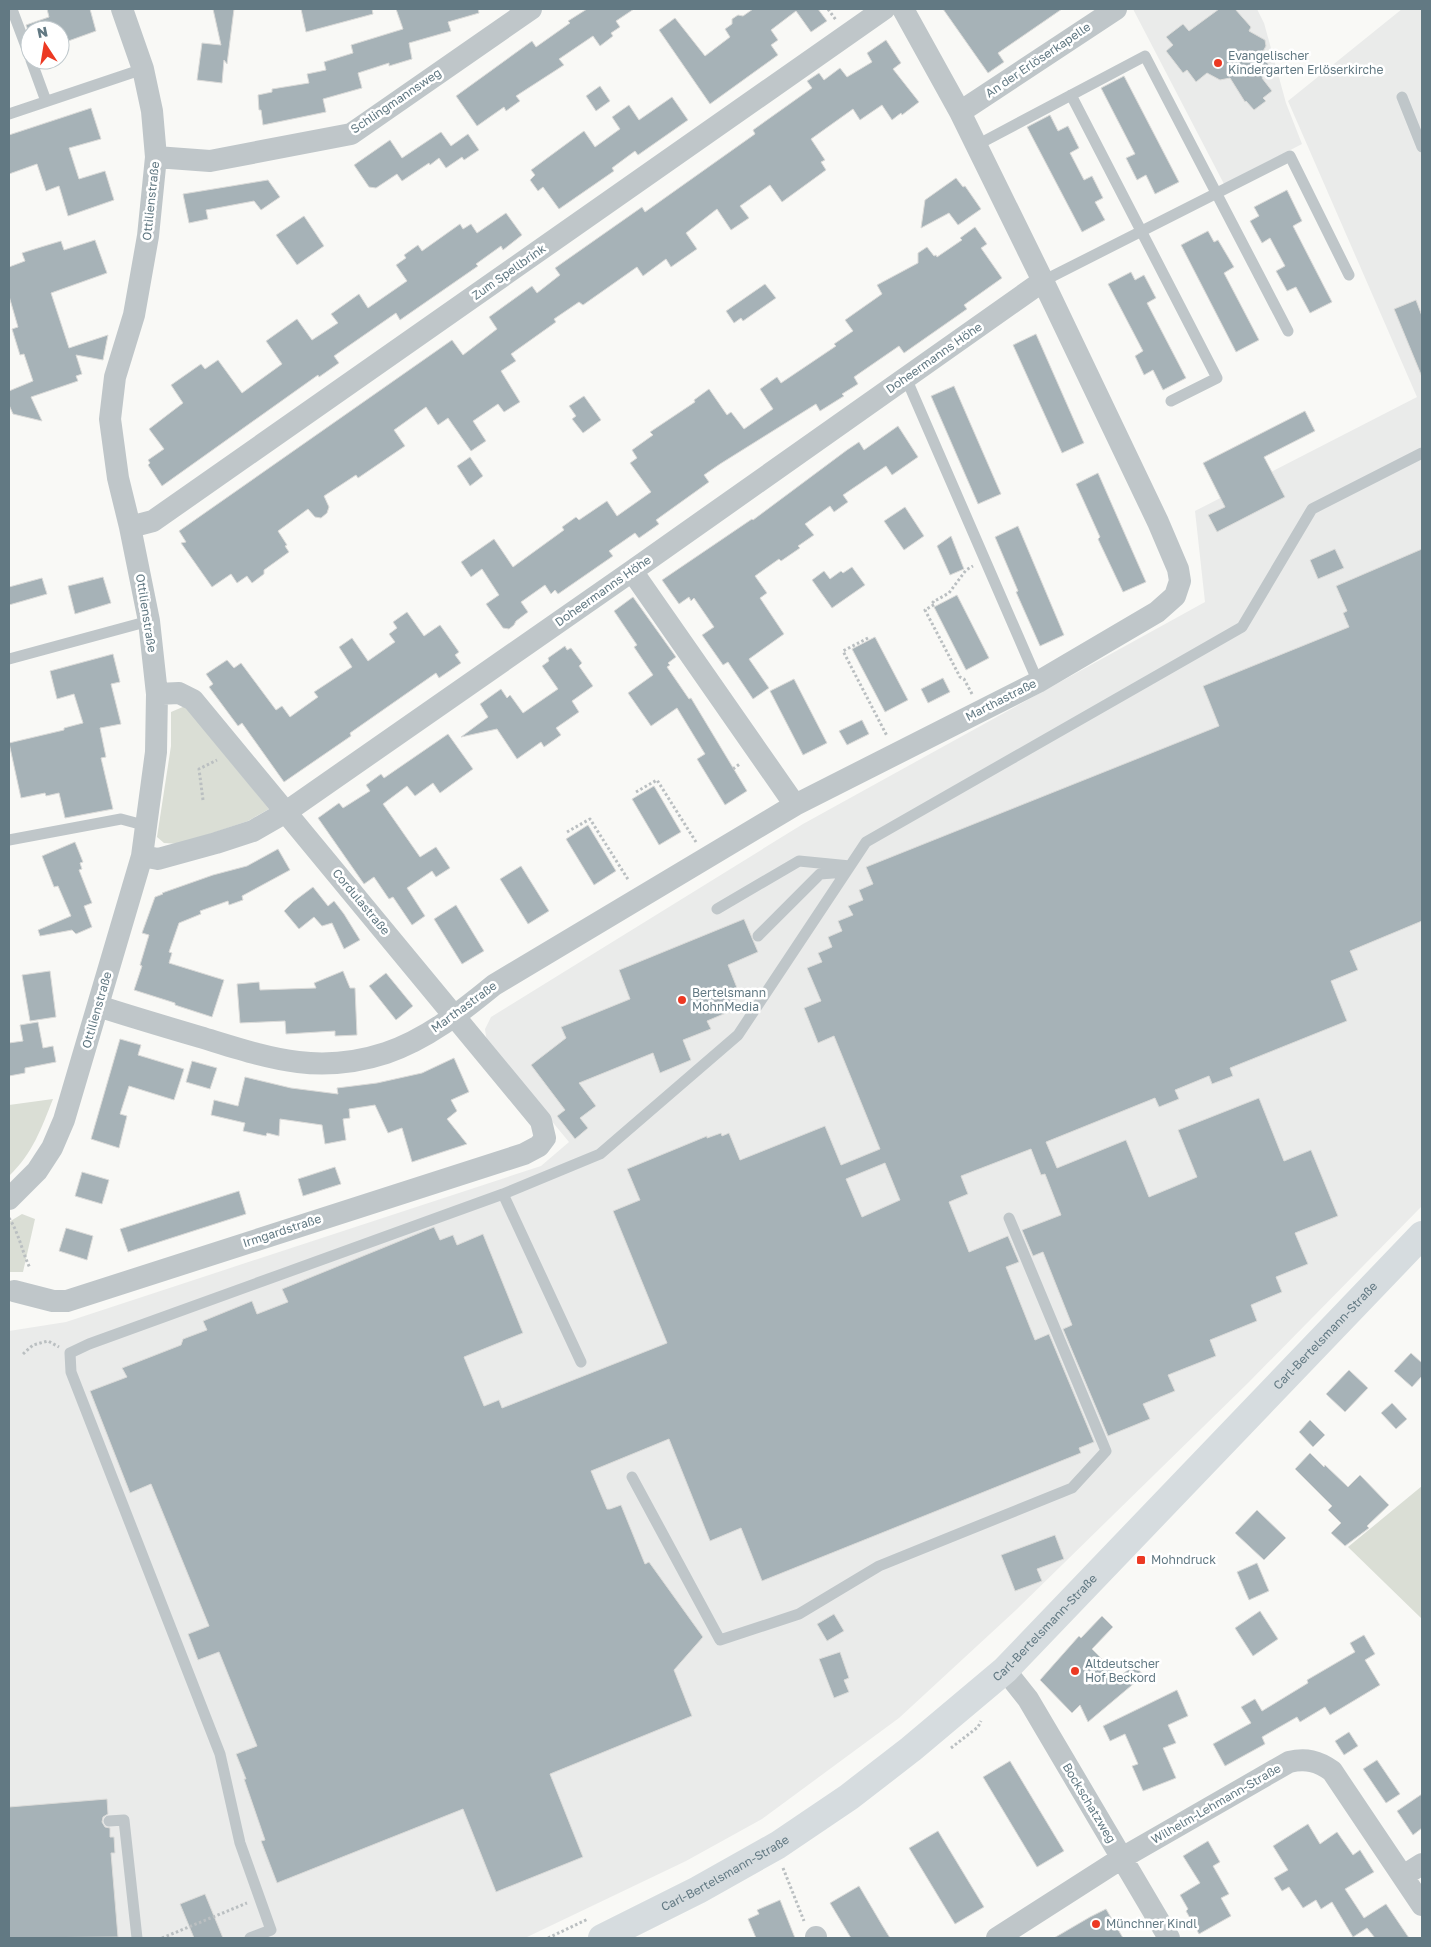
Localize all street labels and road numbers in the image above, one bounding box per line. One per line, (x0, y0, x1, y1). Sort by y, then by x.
street label: An der Erlöserkapelle (982, 19, 1093, 100)
street label: Schlingmannsweg (348, 65, 444, 136)
street label: Ottilienstraße (139, 161, 162, 241)
street label: Zum Spellbrink (469, 240, 549, 303)
street label: Doheermanns Höhe (883, 319, 985, 396)
street label: Doheermanns Höhe (552, 552, 654, 629)
street label: Ottilienstraße (133, 573, 160, 653)
street label: Marthastraße (963, 675, 1039, 724)
street label: Cordulastraße (329, 866, 393, 938)
street label: Ottilienstraße (78, 970, 115, 1050)
street label: Marthastraße (428, 978, 499, 1035)
street label: Irmgardstraße (241, 1211, 323, 1250)
street label: Carl-Bertelsmann-Straße (1270, 1278, 1380, 1393)
street label: Carl-Bertelsmann-Straße (989, 1571, 1100, 1684)
street label: Bockschatzweg (1060, 1760, 1119, 1845)
street label: Wilhelm-Lehmann-Straße (1148, 1760, 1283, 1847)
street label: Carl-Bertelsmann-Straße (658, 1832, 792, 1914)

